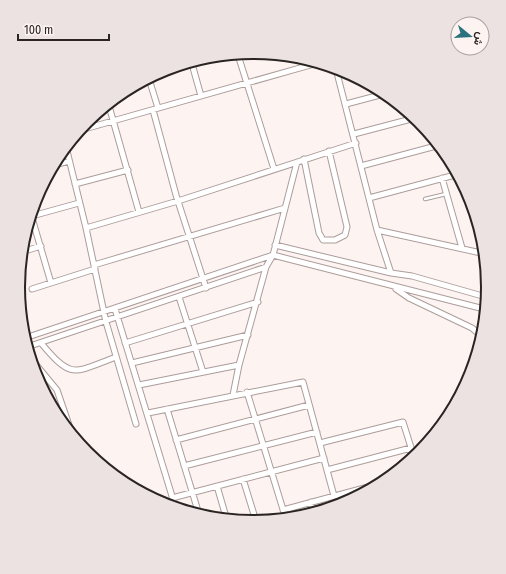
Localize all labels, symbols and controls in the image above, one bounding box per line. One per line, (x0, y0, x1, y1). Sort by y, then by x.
scale bar (18, 16, 109, 42)
north arrow (450, 16, 490, 56)
text: 100 m (24, 23, 53, 37)
text: ش (471, 31, 487, 47)

